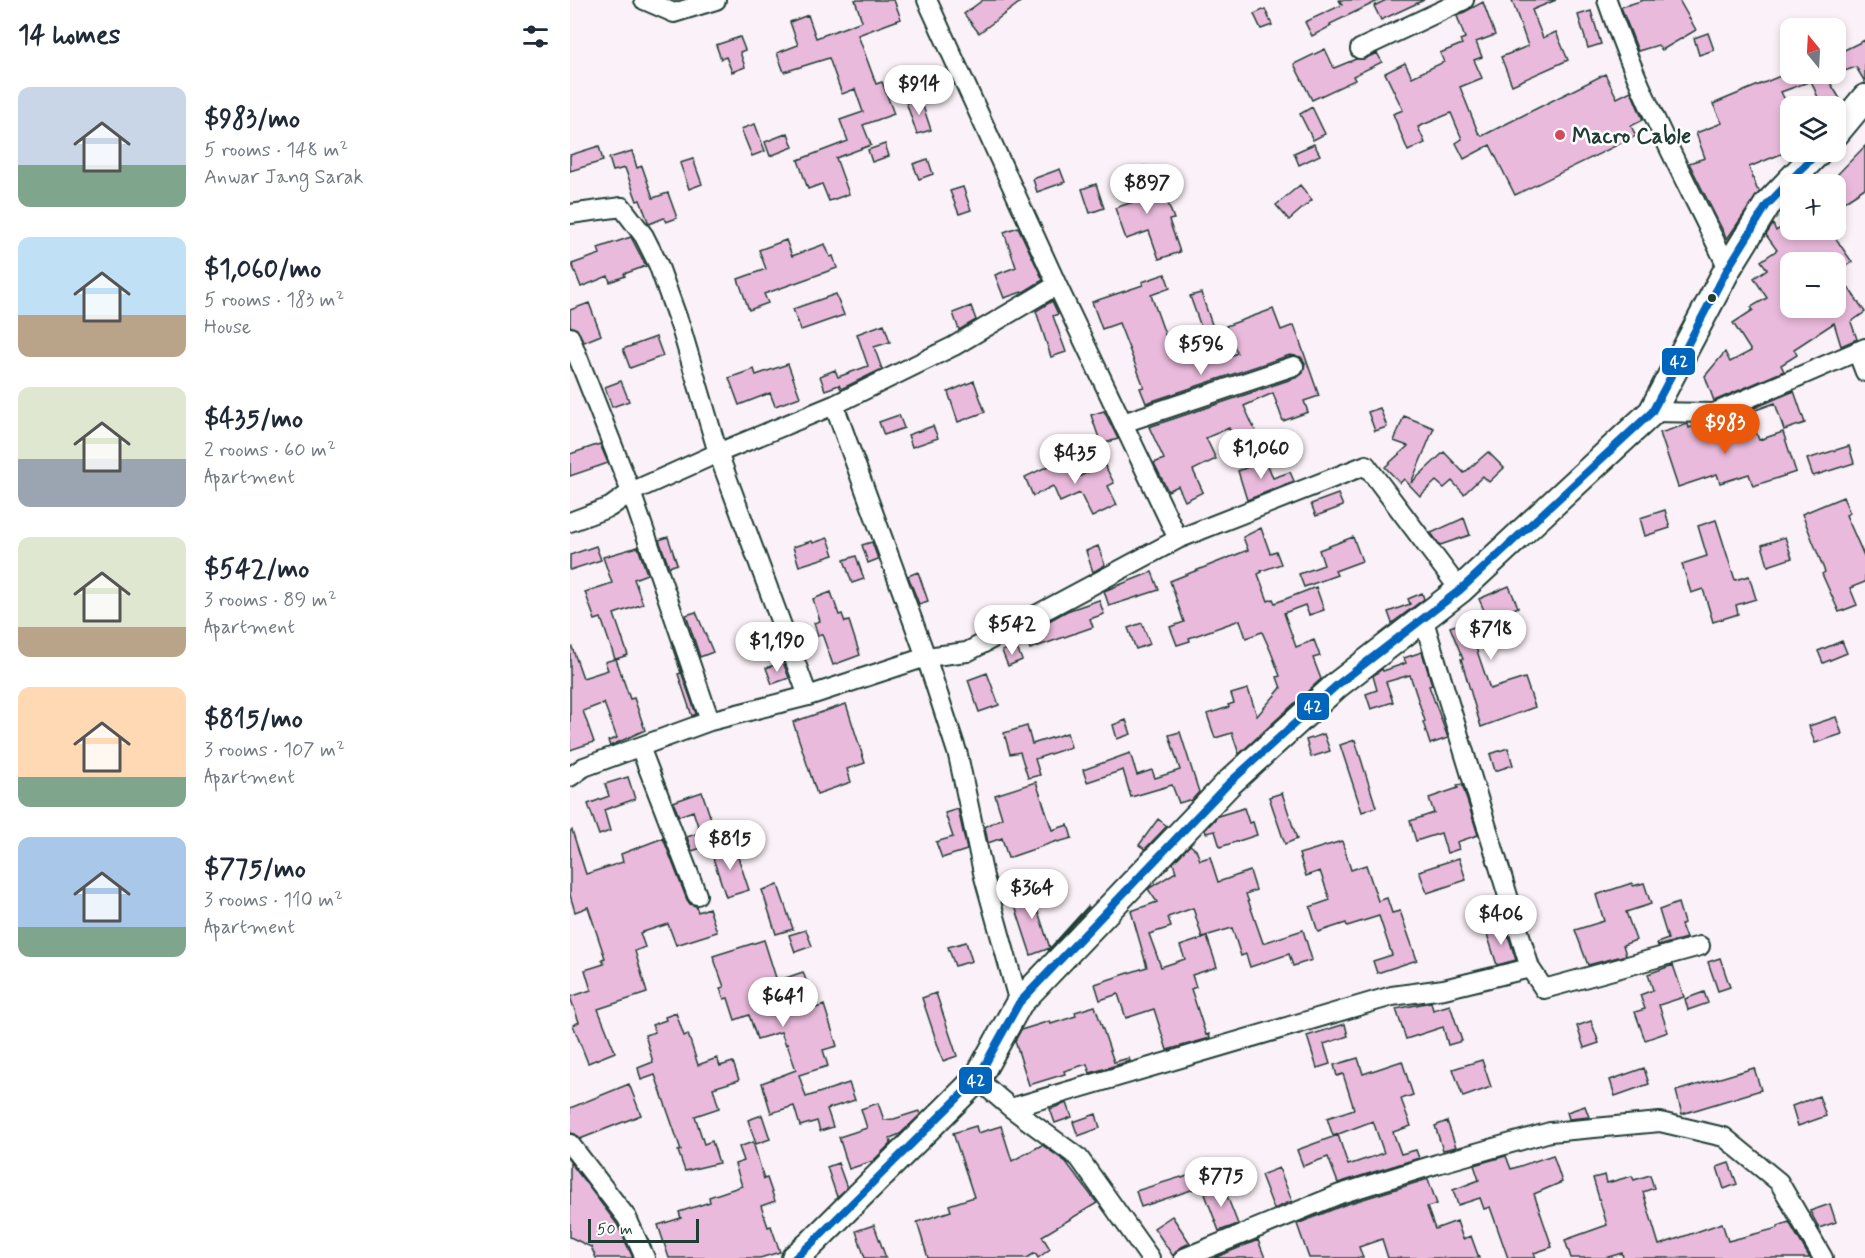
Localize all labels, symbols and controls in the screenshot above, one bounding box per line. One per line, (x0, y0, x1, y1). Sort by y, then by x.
north arrow (1780, 18, 1846, 84)
map controls (1780, 18, 1846, 318)
text: 14 homes (18, 19, 120, 53)
icon: filters (519, 20, 552, 53)
pin: $914 (883, 65, 955, 116)
text: $914 (898, 71, 940, 98)
button: layers (1780, 96, 1846, 162)
text: $983/mo (204, 103, 300, 137)
icon: home (66, 111, 138, 183)
place label: Macro Cable (1572, 123, 1691, 151)
marker: Macro Cable (1553, 128, 1567, 142)
text: 5 rooms · 148 m² (204, 137, 348, 164)
text: Anwar Jang Sarak (204, 164, 363, 191)
pin: $897 (1111, 164, 1183, 215)
text: $897 (1124, 170, 1170, 197)
button: + (1780, 174, 1846, 240)
button: − (1780, 252, 1846, 318)
text: $1,060/mo (204, 253, 321, 287)
icon: home (66, 261, 138, 333)
text: 5 rooms · 183 m² (204, 287, 344, 314)
unlabelled marker (1706, 292, 1718, 304)
text: House (204, 314, 251, 341)
pin: $596 (1165, 325, 1237, 376)
text: $596 (1178, 331, 1224, 358)
line badge: 42 (1661, 347, 1696, 376)
text: 42 (1670, 352, 1688, 373)
text: $435/mo (204, 403, 303, 437)
pin: $983 (1689, 404, 1761, 455)
text: $983 (1705, 410, 1745, 437)
icon: home (66, 411, 138, 483)
pin: $1,060 (1212, 429, 1310, 480)
pin: $435 (1039, 434, 1111, 485)
text: $1,060 (1232, 435, 1290, 462)
text: 2 rooms · 60 m² (204, 437, 336, 464)
text: $435 (1054, 440, 1097, 467)
text: Apartment (204, 464, 295, 491)
text: $542/mo (204, 553, 309, 587)
icon: home (66, 561, 138, 633)
text: 3 rooms · 89 m² (204, 587, 337, 614)
pin: $542 (976, 605, 1048, 656)
pin: $718 (1455, 610, 1527, 661)
text: $542 (988, 611, 1036, 638)
text: Apartment (204, 614, 295, 641)
text: $718 (1469, 616, 1513, 643)
pin: $1,190 (728, 622, 826, 673)
text: $1,190 (749, 628, 805, 655)
line badge: 42 (1296, 692, 1330, 721)
text: 42 (1304, 697, 1322, 718)
text: $815/mo (204, 703, 303, 737)
icon: home (66, 711, 138, 783)
text: 3 rooms · 107 m² (204, 737, 345, 764)
text: Apartment (204, 764, 295, 791)
pin: $815 (694, 820, 766, 871)
text: $815 (709, 826, 751, 853)
text: $775/mo (204, 853, 306, 887)
icon: home (66, 861, 138, 933)
pin: $364 (996, 869, 1068, 920)
text: $364 (1010, 875, 1054, 902)
text: 3 rooms · 110 m² (204, 887, 343, 914)
pin: $406 (1465, 895, 1537, 946)
text: $406 (1479, 901, 1523, 928)
text: Apartment (204, 914, 295, 941)
pin: $641 (747, 977, 819, 1028)
text: $641 (762, 983, 804, 1010)
line badge: 42 (958, 1066, 993, 1095)
text: 42 (967, 1071, 985, 1092)
pin: $775 (1185, 1157, 1257, 1208)
text: $775 (1198, 1163, 1244, 1190)
scale bar (588, 1216, 699, 1244)
text: 50 m (597, 1219, 633, 1240)

